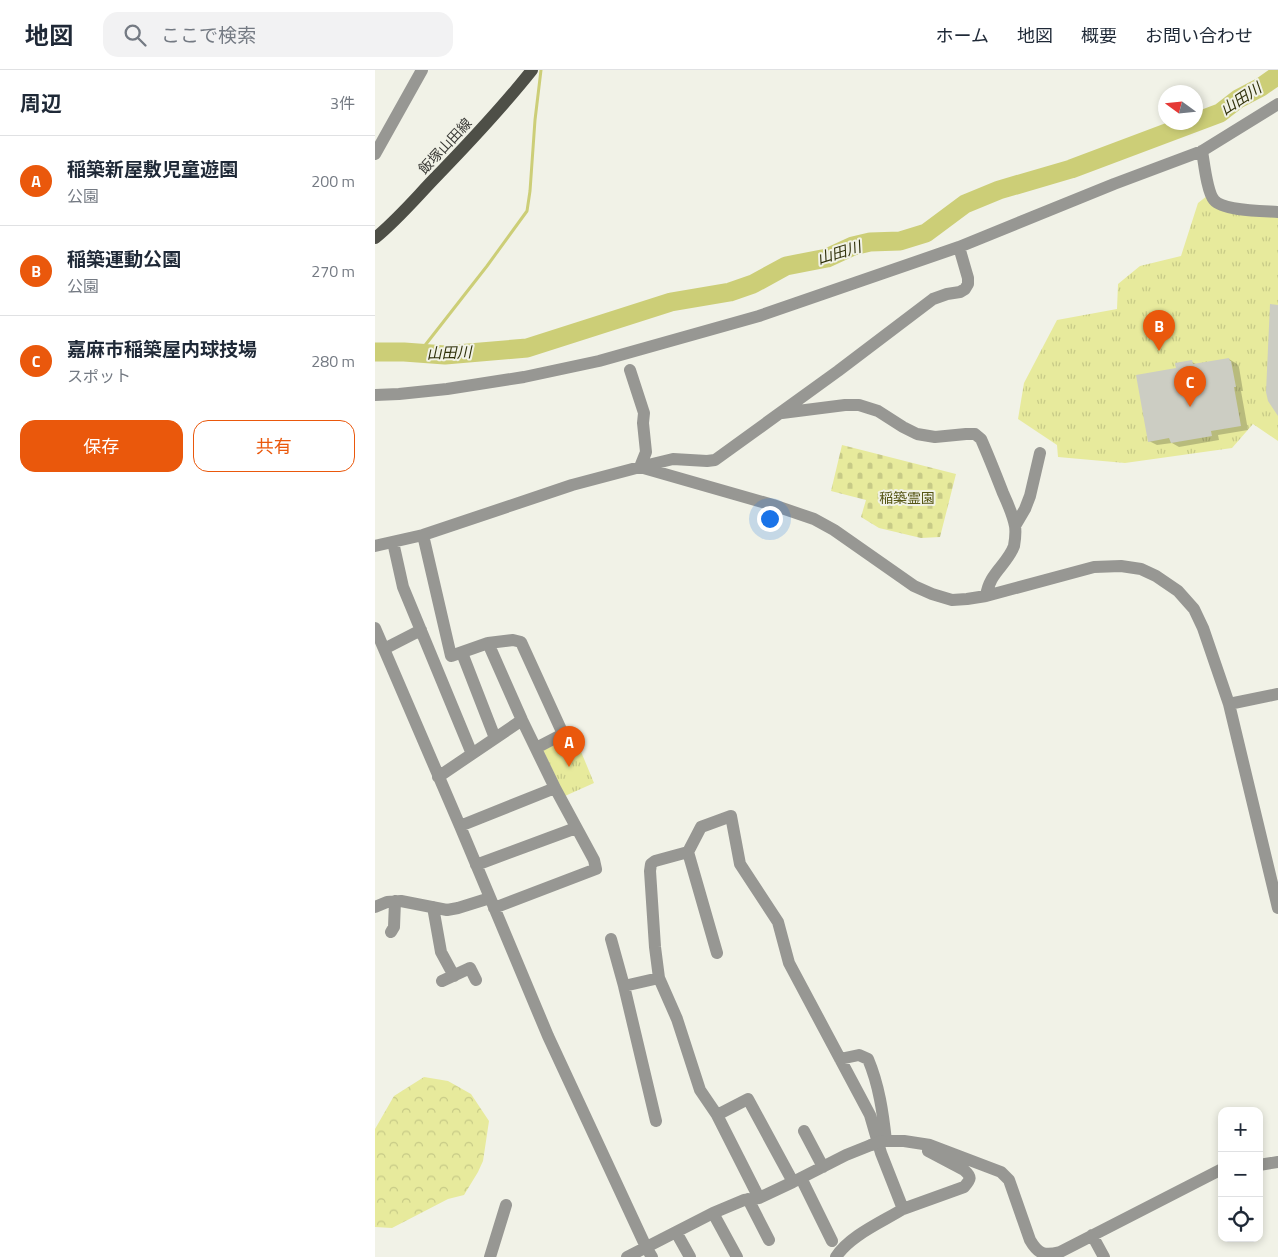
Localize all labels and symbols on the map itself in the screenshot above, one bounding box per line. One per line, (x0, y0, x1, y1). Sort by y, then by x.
water label: 山田川 (1216, 76, 1268, 120)
north arrow (1158, 85, 1203, 130)
street label: 飯塚山田線 (413, 113, 476, 178)
water label: 山田川 (814, 234, 866, 270)
pin: B (1143, 310, 1175, 351)
water label: 山田川 (426, 340, 474, 365)
pin: C (1174, 366, 1206, 407)
park label: 稲築霊園 (879, 487, 935, 508)
your location (757, 506, 783, 532)
pin: A (553, 726, 585, 767)

